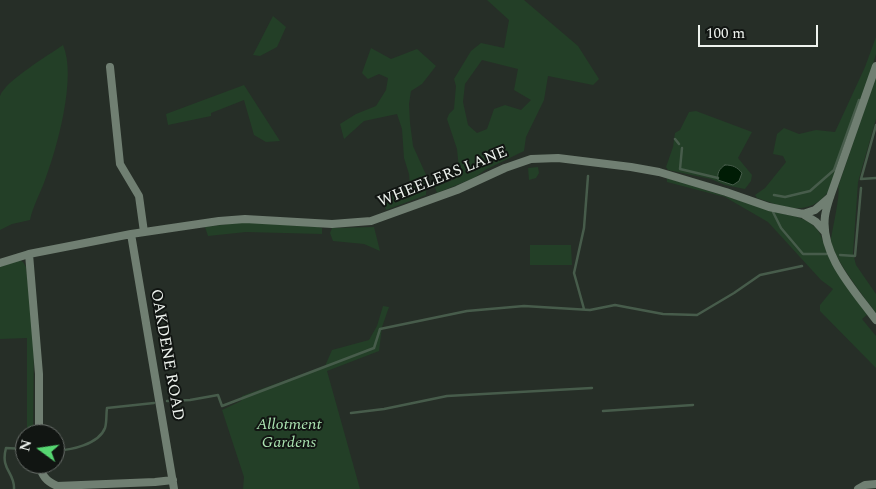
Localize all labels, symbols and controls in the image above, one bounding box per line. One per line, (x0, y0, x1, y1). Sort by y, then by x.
scale bar (701, 15, 821, 47)
text: 100 m (706, 22, 745, 45)
street label: WHEELERS LANE (376, 143, 510, 213)
street label: OAKDENE ROAD (145, 288, 187, 422)
park label: Allotment Gardens (256, 416, 322, 454)
north arrow (15, 424, 65, 474)
text: N (14, 437, 38, 454)

